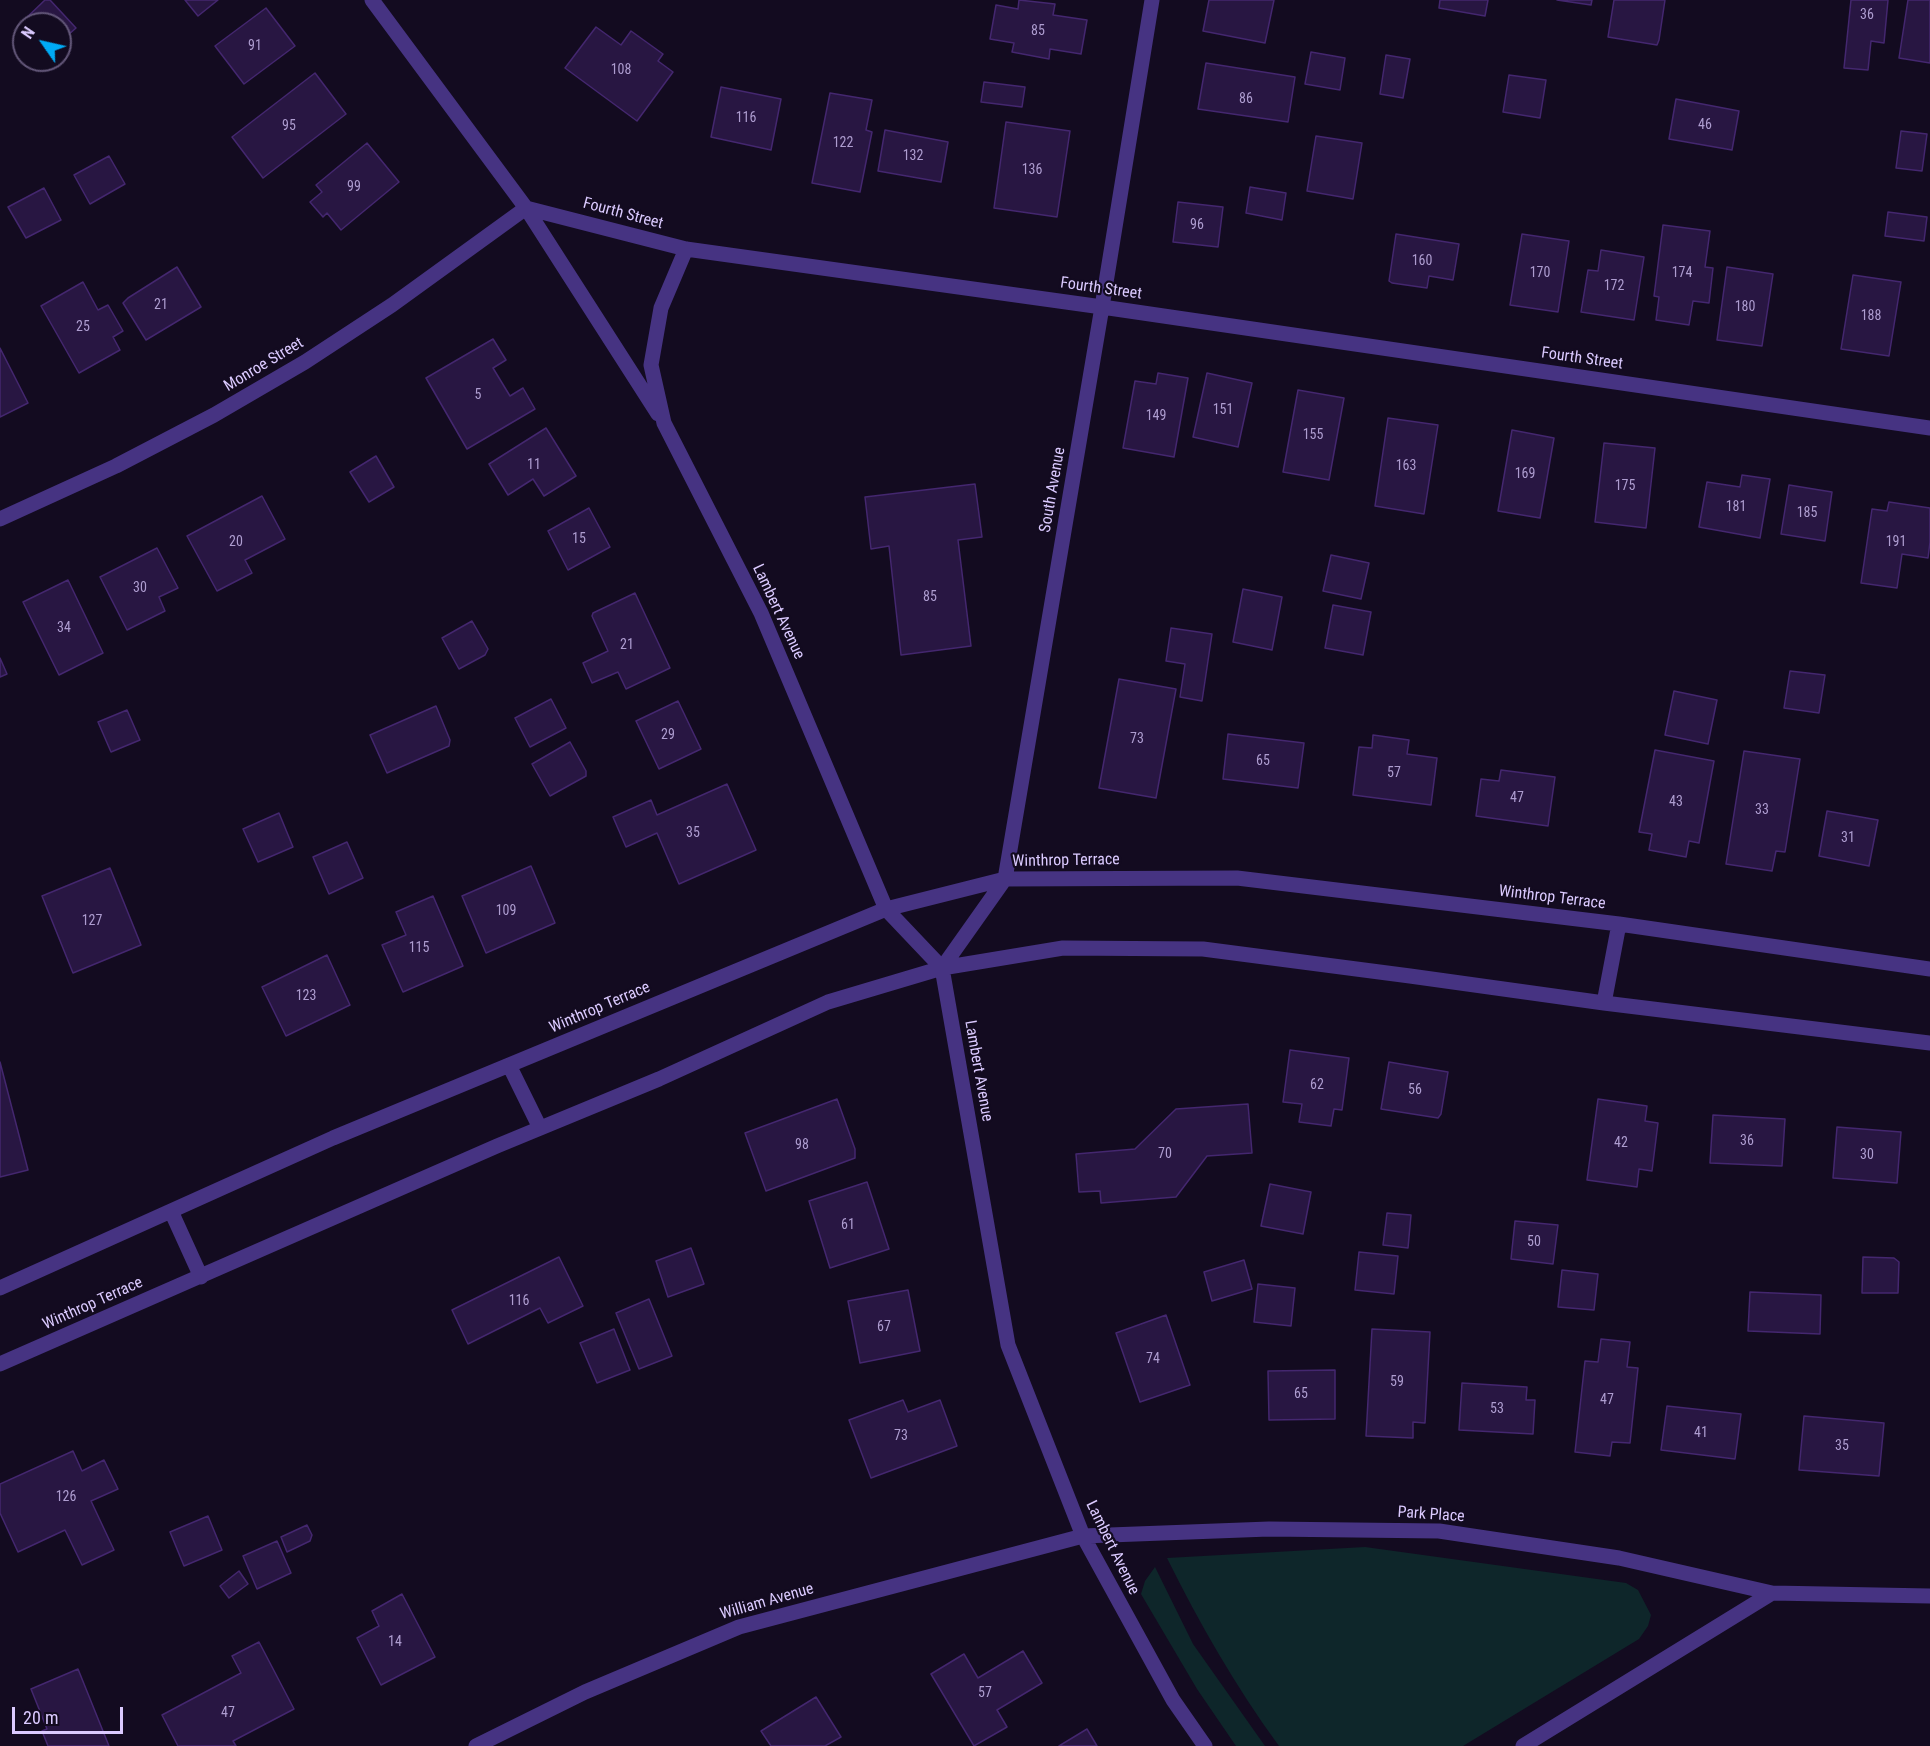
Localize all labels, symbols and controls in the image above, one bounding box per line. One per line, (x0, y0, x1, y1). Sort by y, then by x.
house number: 36 (1860, 7, 1874, 23)
north arrow (12, 12, 72, 72)
text: N (18, 23, 39, 42)
house number: 85 (1031, 23, 1045, 39)
house number: 91 (248, 38, 262, 54)
house number: 108 (611, 62, 631, 78)
house number: 86 (1239, 91, 1253, 107)
house number: 116 (736, 110, 756, 126)
house number: 46 (1698, 117, 1712, 133)
house number: 95 (282, 118, 296, 134)
house number: 122 (833, 135, 853, 151)
house number: 132 (903, 148, 923, 164)
house number: 136 (1022, 162, 1042, 178)
house number: 99 (347, 179, 361, 195)
street label: Fourth Street (581, 194, 665, 234)
house number: 96 (1190, 217, 1204, 233)
house number: 160 (1412, 253, 1432, 269)
house number: 170 (1530, 265, 1550, 281)
house number: 174 (1672, 265, 1692, 281)
street label: Fourth Street (1059, 274, 1143, 304)
house number: 172 (1604, 278, 1624, 294)
house number: 21 (154, 297, 168, 313)
house number: 180 (1735, 299, 1755, 315)
house number: 188 (1861, 308, 1881, 324)
house number: 25 (76, 319, 90, 335)
street label: Monroe Street (221, 334, 307, 396)
street label: Fourth Street (1540, 344, 1624, 374)
house number: 5 (475, 387, 481, 403)
house number: 151 (1213, 402, 1233, 418)
house number: 149 (1146, 408, 1166, 424)
house number: 155 (1303, 427, 1323, 443)
street label: South Avenue (1036, 446, 1070, 534)
house number: 11 (527, 457, 541, 473)
house number: 163 (1396, 458, 1416, 474)
house number: 169 (1515, 466, 1535, 482)
house number: 175 (1615, 478, 1635, 494)
house number: 181 (1726, 499, 1746, 515)
house number: 185 (1797, 505, 1817, 521)
house number: 15 (572, 531, 586, 547)
house number: 20 (229, 534, 243, 550)
house number: 191 (1886, 534, 1906, 550)
street label: Lambert Avenue (748, 562, 808, 662)
house number: 30 (133, 580, 147, 596)
house number: 85 (923, 589, 937, 605)
house number: 34 (57, 620, 71, 636)
house number: 21 (620, 637, 634, 653)
house number: 29 (661, 727, 675, 743)
house number: 73 (1130, 731, 1144, 747)
house number: 65 (1256, 753, 1270, 769)
house number: 57 (1387, 765, 1401, 781)
house number: 47 (1510, 790, 1524, 806)
house number: 43 (1669, 794, 1683, 810)
house number: 33 (1755, 802, 1769, 818)
house number: 35 (686, 825, 700, 841)
house number: 31 (1841, 830, 1855, 846)
street label: Winthrop Terrace (1012, 850, 1120, 872)
street label: Winthrop Terrace (1498, 882, 1606, 914)
house number: 109 (496, 903, 516, 919)
house number: 127 (82, 913, 102, 929)
house number: 115 (409, 940, 429, 956)
street label: Winthrop Terrace (547, 978, 653, 1038)
house number: 123 (296, 988, 316, 1004)
street label: Lambert Avenue (960, 1019, 996, 1123)
house number: 62 (1310, 1077, 1324, 1093)
house number: 56 (1408, 1082, 1422, 1098)
house number: 36 (1740, 1133, 1754, 1149)
house number: 42 (1614, 1135, 1628, 1151)
house number: 98 (795, 1137, 809, 1153)
house number: 70 (1158, 1146, 1172, 1162)
house number: 30 (1860, 1147, 1874, 1163)
house number: 61 (841, 1217, 855, 1233)
house number: 50 (1527, 1234, 1541, 1250)
street label: Winthrop Terrace (40, 1273, 146, 1335)
house number: 116 (509, 1293, 529, 1309)
house number: 67 (877, 1319, 891, 1335)
house number: 74 (1146, 1351, 1160, 1367)
house number: 59 (1390, 1374, 1404, 1390)
house number: 65 (1294, 1386, 1308, 1402)
house number: 47 (1600, 1392, 1614, 1408)
house number: 53 (1490, 1401, 1504, 1417)
house number: 41 (1694, 1425, 1708, 1441)
house number: 73 (894, 1428, 908, 1444)
house number: 35 (1835, 1438, 1849, 1454)
house number: 126 (56, 1489, 76, 1505)
street label: Lambert Avenue (1081, 1498, 1143, 1598)
street label: Park Place (1397, 1503, 1465, 1527)
street label: William Avenue (718, 1579, 816, 1625)
house number: 14 (388, 1634, 402, 1650)
house number: 57 (978, 1685, 992, 1701)
scale bar (15, 1695, 126, 1733)
house number: 47 (221, 1705, 235, 1721)
text: 20 m (23, 1707, 58, 1728)

